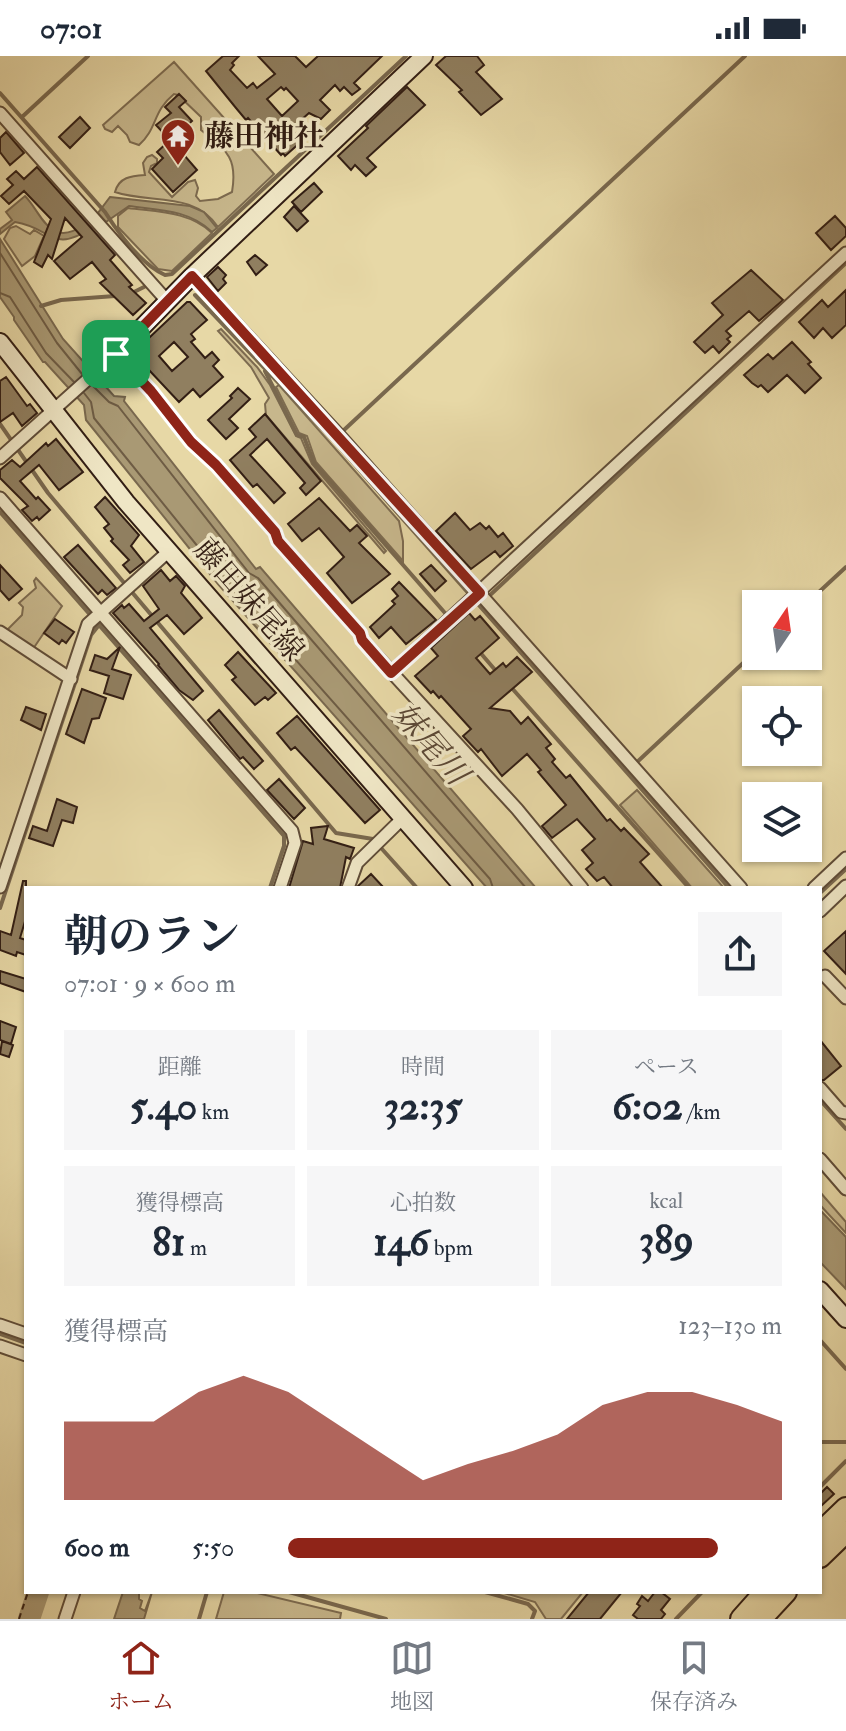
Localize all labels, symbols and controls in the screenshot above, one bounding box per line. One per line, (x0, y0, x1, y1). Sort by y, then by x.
text: 07:01 (40, 10, 102, 47)
temple icon: 藤田神社 (159, 117, 197, 167)
place label: 藤田神社 (204, 118, 324, 155)
pin (82, 320, 150, 388)
icon: arrive (94, 332, 138, 376)
street label: 藤田妹尾線 (186, 531, 312, 669)
north arrow (742, 590, 822, 670)
map controls (742, 590, 822, 862)
button: locate (742, 686, 822, 766)
water label: 妹尾川 (383, 695, 479, 796)
button: layers (742, 782, 822, 862)
text: 朝のラン (64, 910, 240, 965)
button: share (698, 912, 782, 996)
text: 07:01 · 9 × 600 m (64, 968, 235, 1000)
text: 距離 (158, 1053, 202, 1081)
text: 時間 (401, 1053, 445, 1081)
text: ペース (634, 1053, 699, 1081)
text: 5.40 (130, 1081, 197, 1132)
text: 32:35 (384, 1081, 462, 1132)
text: 6:02 (612, 1081, 683, 1132)
text: km (197, 1098, 229, 1126)
text: /km (683, 1098, 721, 1126)
text: kcal (649, 1187, 683, 1215)
text: 獲得標高 (136, 1189, 224, 1217)
text: 心拍数 (390, 1189, 456, 1217)
text: 389 (639, 1215, 694, 1266)
text: 81 (152, 1217, 185, 1268)
text: 146 (373, 1217, 429, 1268)
text: m (185, 1234, 207, 1262)
text: bpm (429, 1234, 473, 1262)
text: 123–130 m (678, 1310, 782, 1342)
text: 獲得標高 (64, 1316, 168, 1348)
text: 600 m (64, 1532, 129, 1564)
text: 5:50 (192, 1532, 234, 1564)
tab: ホーム (108, 1636, 174, 1716)
tab: 地図 (390, 1636, 434, 1716)
tab: 保存済み (650, 1636, 738, 1716)

